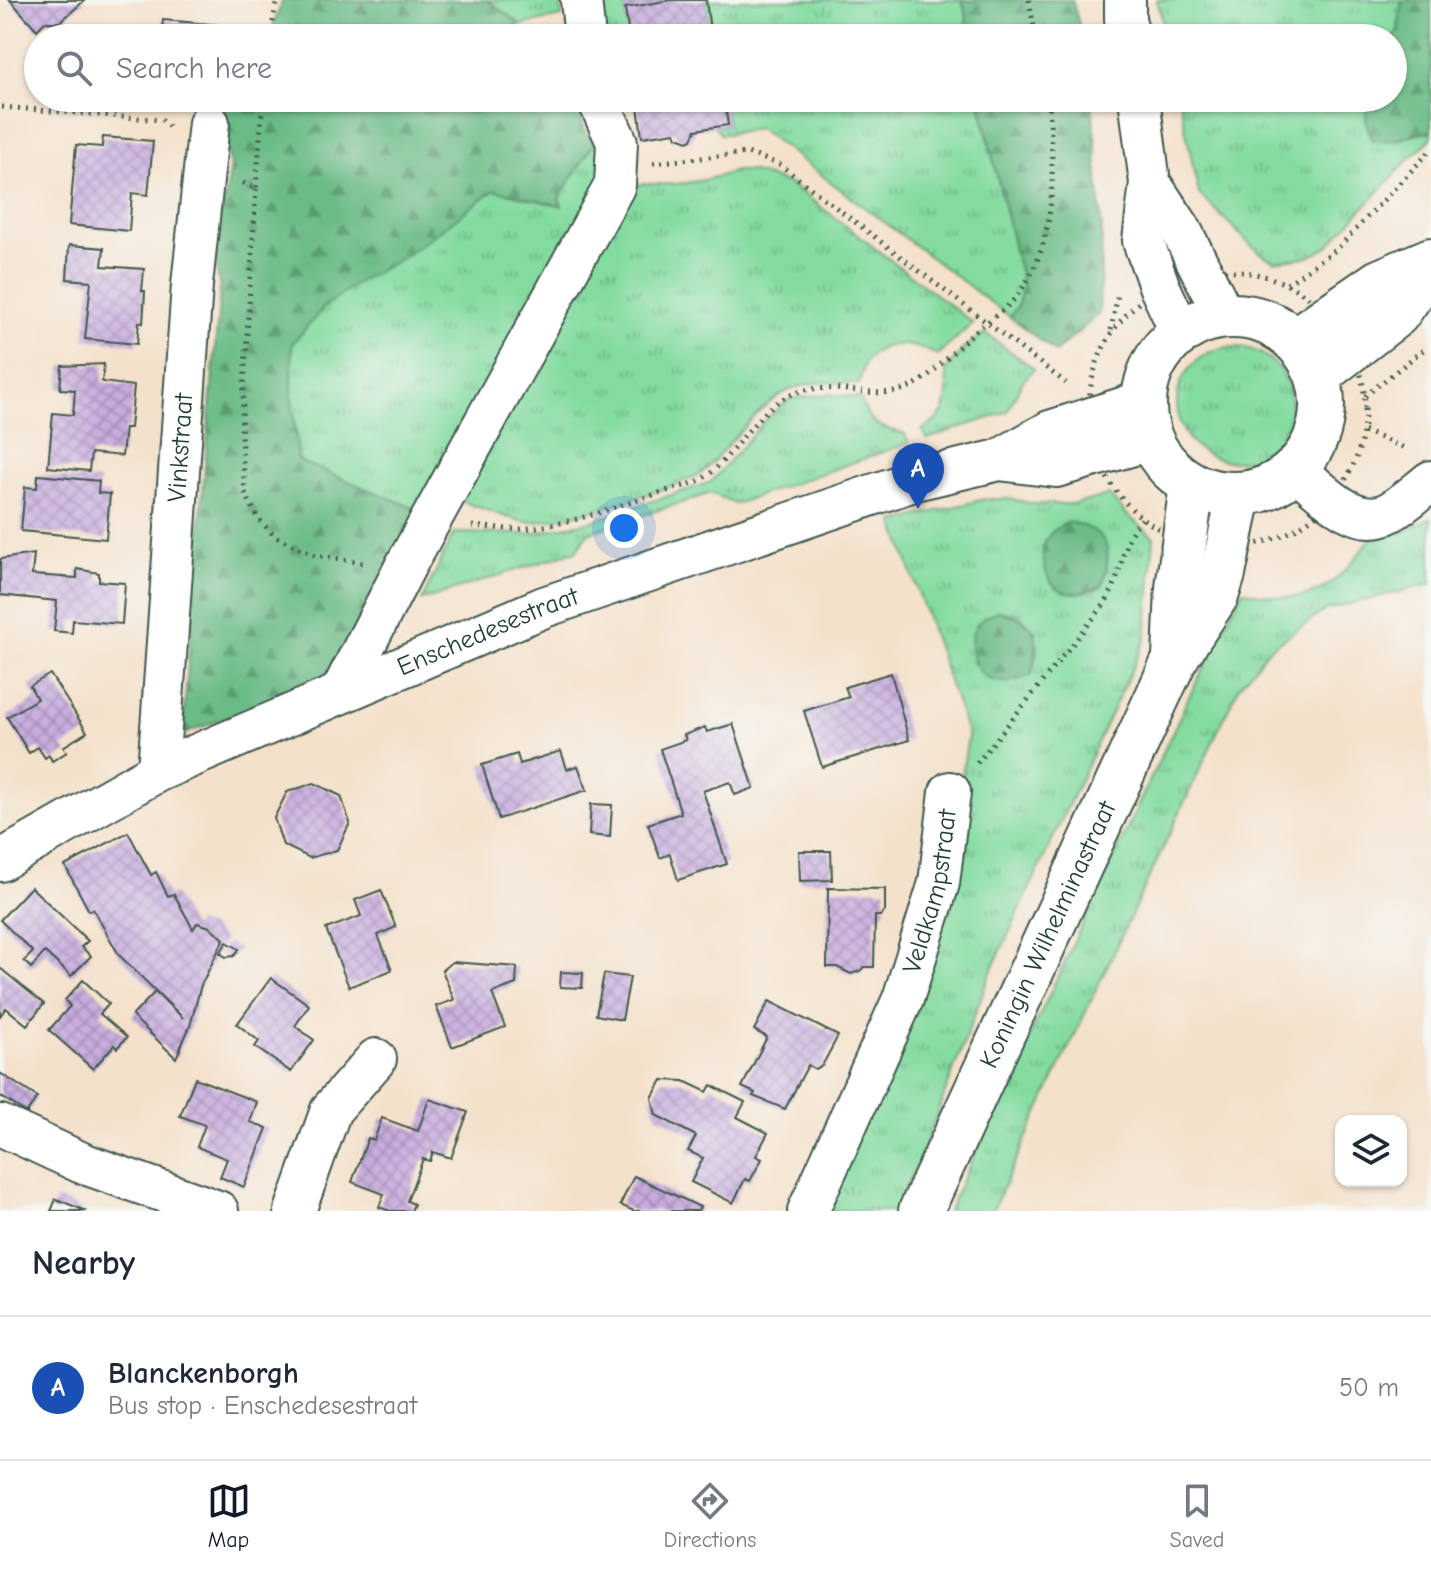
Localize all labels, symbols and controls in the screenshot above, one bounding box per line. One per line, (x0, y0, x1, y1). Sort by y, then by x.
search box (24, 24, 1407, 112)
icon: search (52, 46, 96, 90)
text: Search here (116, 51, 272, 86)
street label: Vinkstraat (162, 391, 199, 503)
pin: A (892, 443, 944, 509)
your location (604, 508, 644, 548)
street label: Enschedesestraat (393, 581, 584, 683)
street label: Koningin Wilhelminastraat (974, 795, 1123, 1073)
street label: Veldkampstraat (897, 806, 963, 977)
map controls (1335, 1115, 1407, 1187)
button: layers (1335, 1115, 1407, 1187)
text: Nearby (32, 1243, 135, 1283)
text: Blanckenborgh (108, 1356, 299, 1391)
text: A (51, 1373, 65, 1403)
text: 50 m (1339, 1373, 1399, 1403)
text: Bus stop · Enschedesestraat (108, 1391, 417, 1421)
tab: Map (207, 1479, 251, 1553)
tab: Directions (664, 1479, 757, 1553)
tab: Saved (1170, 1479, 1224, 1553)

